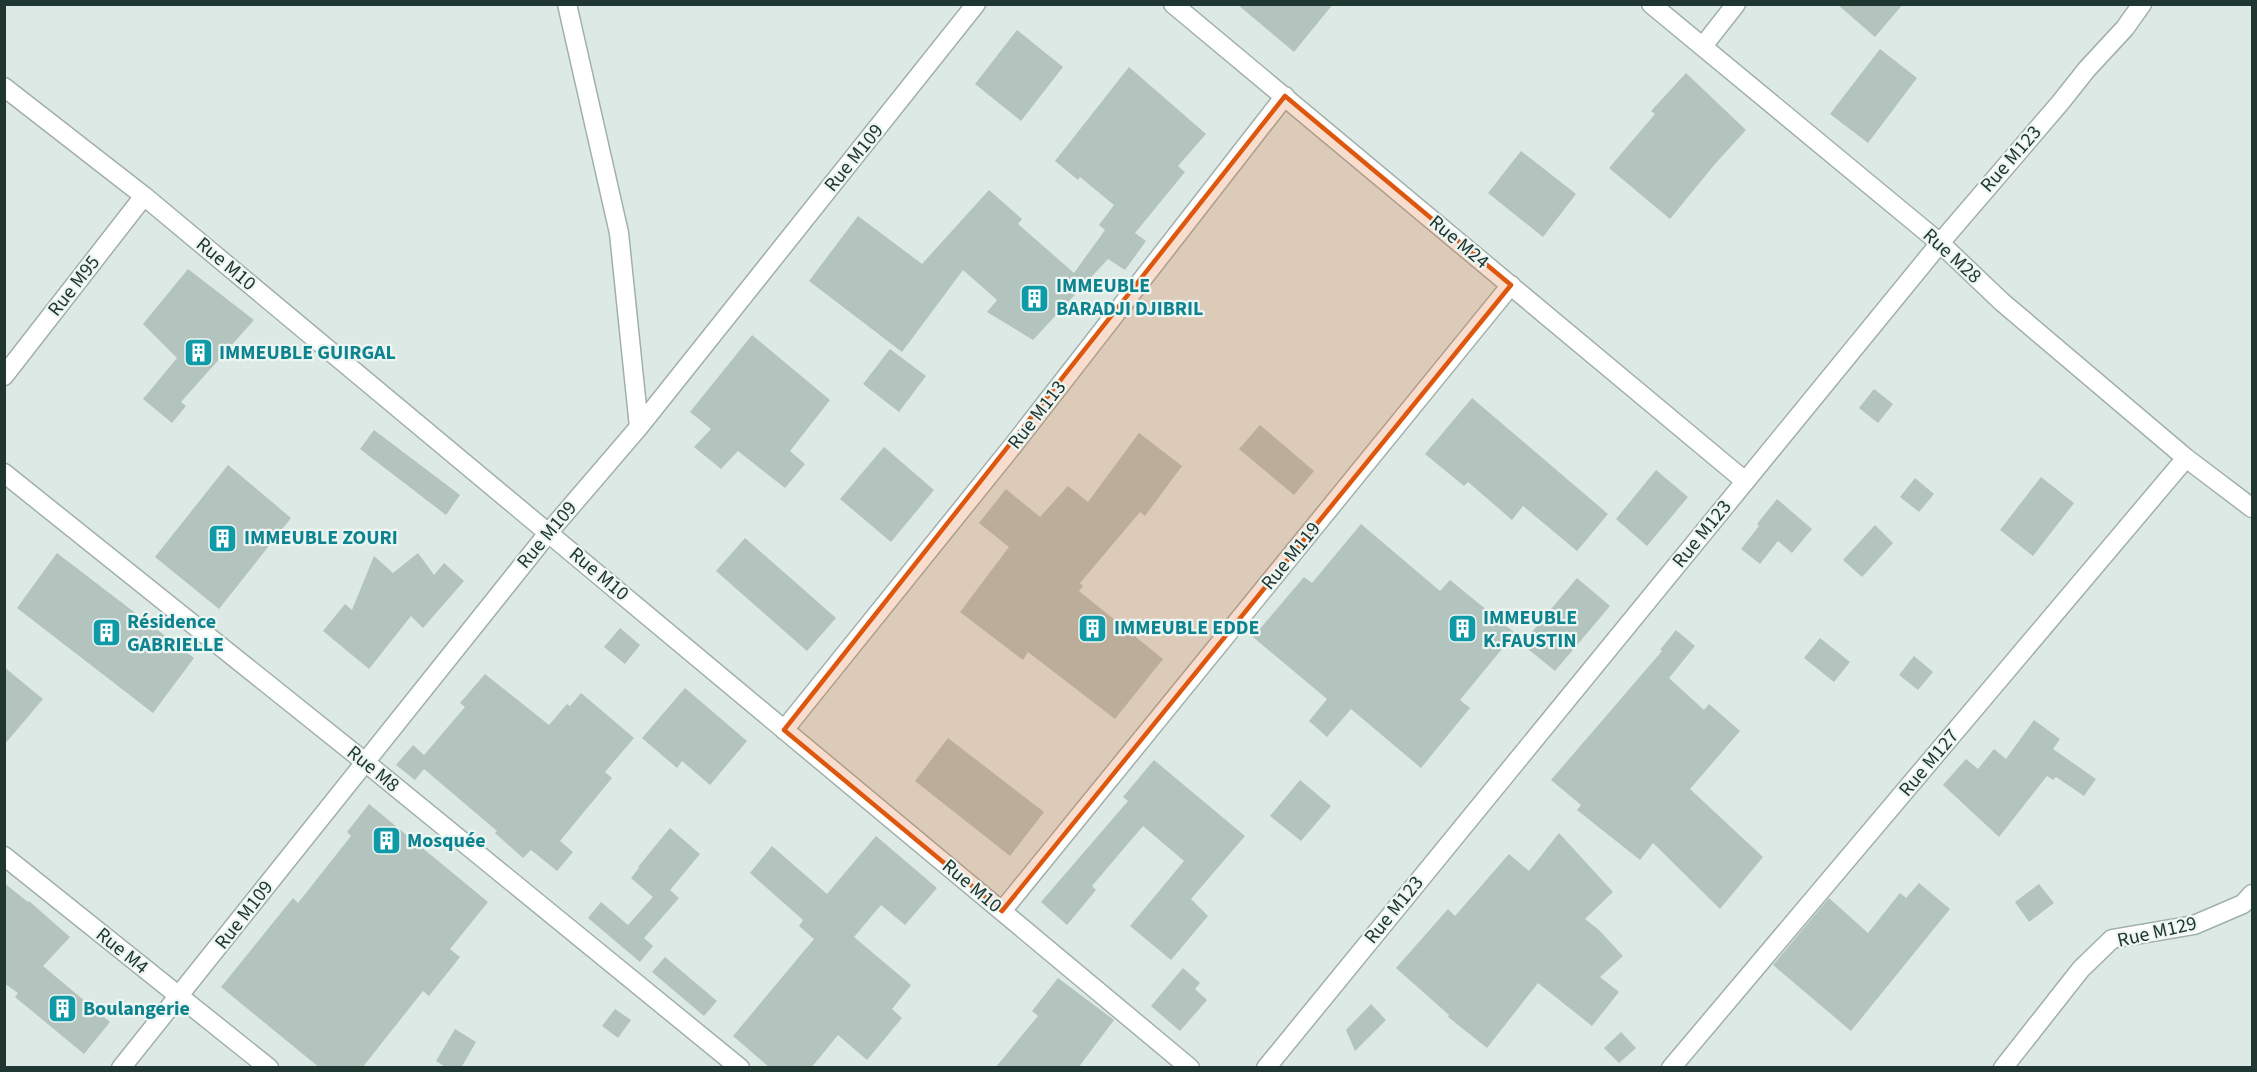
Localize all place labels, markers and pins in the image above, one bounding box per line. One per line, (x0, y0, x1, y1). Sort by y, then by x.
place label: IMMEUBLE BARADJI DJIBRIL (1056, 272, 1203, 323)
building icon: IMMEUBLE BARADJI DJIBRIL (1019, 282, 1051, 314)
building icon: IMMEUBLE GUIRGAL (182, 337, 214, 369)
place label: IMMEUBLE GUIRGAL (219, 339, 396, 367)
building icon: IMMEUBLE ZOURI (207, 522, 239, 554)
place label: IMMEUBLE ZOURI (244, 524, 398, 552)
place label: IMMEUBLE K.FAUSTIN (1483, 604, 1577, 655)
place label: Résidence GABRIELLE (127, 608, 224, 659)
building icon: IMMEUBLE EDDE (1077, 612, 1109, 644)
building icon: IMMEUBLE K.FAUSTIN (1446, 613, 1478, 645)
place label: IMMEUBLE EDDE (1114, 614, 1260, 642)
building icon: Résidence GABRIELLE (90, 617, 122, 649)
building icon: Mosquée (370, 825, 402, 857)
place label: Mosquée (407, 827, 486, 855)
building icon: Boulangerie (46, 993, 78, 1025)
place label: Boulangerie (83, 995, 190, 1023)

